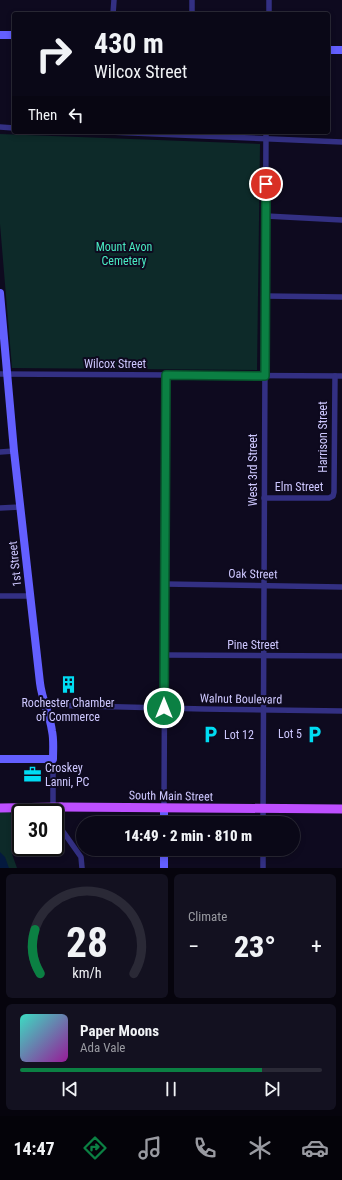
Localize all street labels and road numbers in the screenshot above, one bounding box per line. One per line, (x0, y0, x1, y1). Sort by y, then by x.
street label: Wilcox Street (84, 357, 147, 371)
street label: Harrison Street (316, 401, 330, 473)
street label: West 3rd Street (246, 433, 260, 506)
street label: Elm Street (275, 480, 324, 494)
street label: 1st Street (6, 540, 24, 588)
street label: Oak Street (228, 567, 278, 581)
street label: Pine Street (227, 638, 279, 652)
street label: Walnut Boulevard (200, 691, 282, 707)
street label: South Main Street (129, 788, 214, 804)

